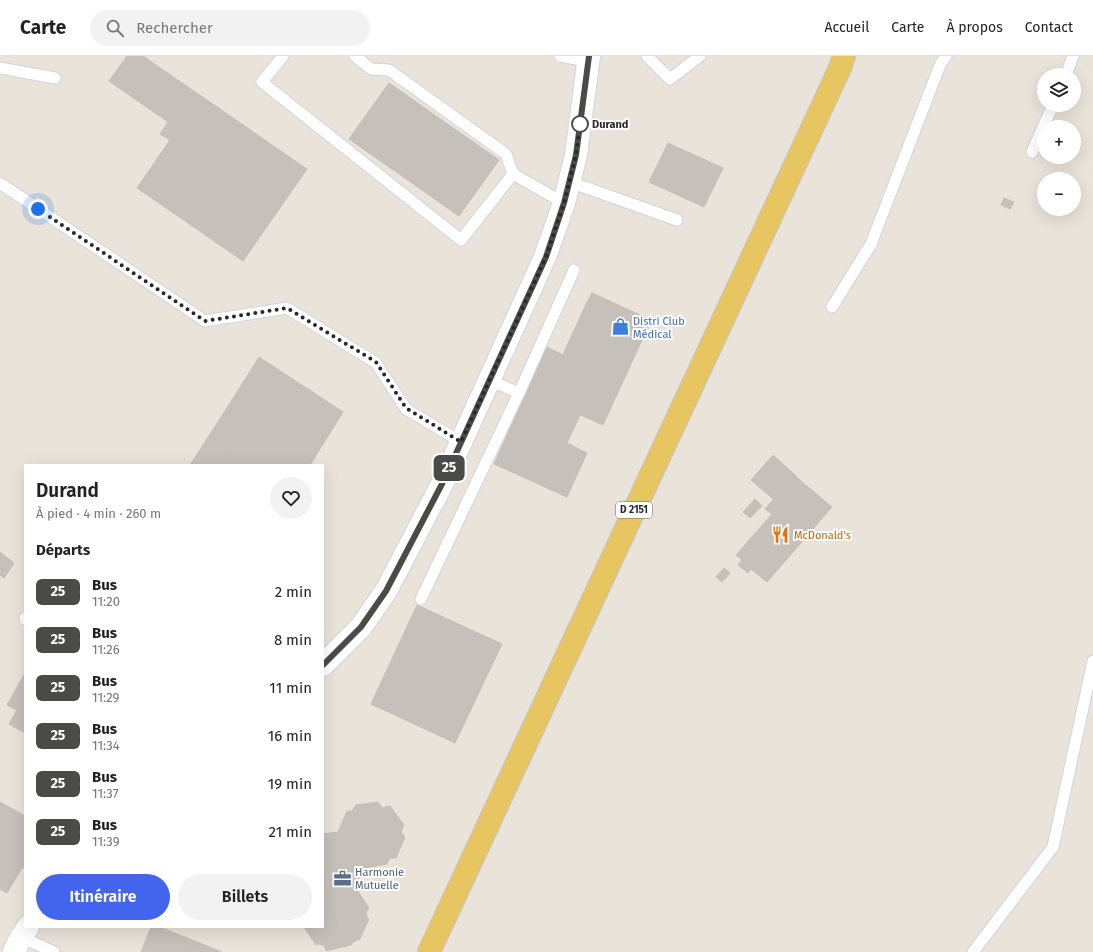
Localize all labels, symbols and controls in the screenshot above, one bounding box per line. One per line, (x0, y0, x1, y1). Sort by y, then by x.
search box (90, 10, 370, 46)
text: Carte (20, 16, 66, 39)
icon: search (104, 17, 126, 39)
text: Rechercher (136, 19, 213, 37)
text: Accueil (824, 19, 869, 36)
text: Carte (891, 19, 924, 36)
text: À propos (946, 19, 1003, 36)
text: Contact (1025, 19, 1073, 36)
map controls (1037, 68, 1081, 216)
button: layers (1037, 68, 1081, 112)
marker: Durand (571, 115, 589, 133)
place label: Durand (592, 118, 628, 131)
button: + (1037, 120, 1081, 164)
button: − (1037, 172, 1081, 216)
your location (28, 199, 48, 219)
place label: Distri Club Médical (633, 315, 685, 341)
shop icon: Distri Club Médical (610, 317, 630, 337)
line badge: 25 (431, 455, 467, 481)
text: 25 (442, 459, 456, 476)
button: heart (270, 477, 312, 519)
text: Durand (36, 479, 99, 502)
road number: D 2151 (616, 502, 652, 518)
text: À pied · 4 min · 260 m (36, 506, 161, 521)
restaurant icon: McDonald's (771, 525, 791, 545)
place label: McDonald's (794, 529, 851, 542)
text: Départs (36, 541, 90, 559)
text: Bus (92, 576, 117, 594)
text: 25 (51, 583, 65, 600)
text: 2 min (275, 583, 312, 601)
text: 11:20 (92, 594, 120, 609)
text: Bus (92, 624, 117, 642)
text: 25 (51, 631, 65, 648)
text: 8 min (274, 631, 312, 649)
text: 11:26 (92, 642, 120, 657)
text: Bus (92, 672, 117, 690)
text: 25 (51, 679, 65, 696)
text: 11 min (269, 679, 312, 697)
text: 11:29 (92, 690, 119, 705)
text: Bus (92, 720, 117, 738)
text: 25 (51, 727, 65, 744)
text: 16 min (268, 727, 312, 745)
text: 11:34 (92, 738, 120, 753)
text: Bus (92, 768, 117, 786)
text: 25 (51, 775, 65, 792)
text: 19 min (268, 775, 312, 793)
text: 11:37 (92, 786, 119, 801)
text: Bus (92, 816, 117, 834)
text: 25 (51, 823, 65, 840)
text: 21 min (269, 823, 312, 841)
text: 11:39 (92, 834, 119, 849)
place label: Harmonie Mutuelle (355, 866, 404, 892)
office icon: Harmonie Mutuelle (332, 868, 352, 888)
button: Itinéraire (36, 874, 170, 920)
button: Billets (178, 874, 312, 920)

